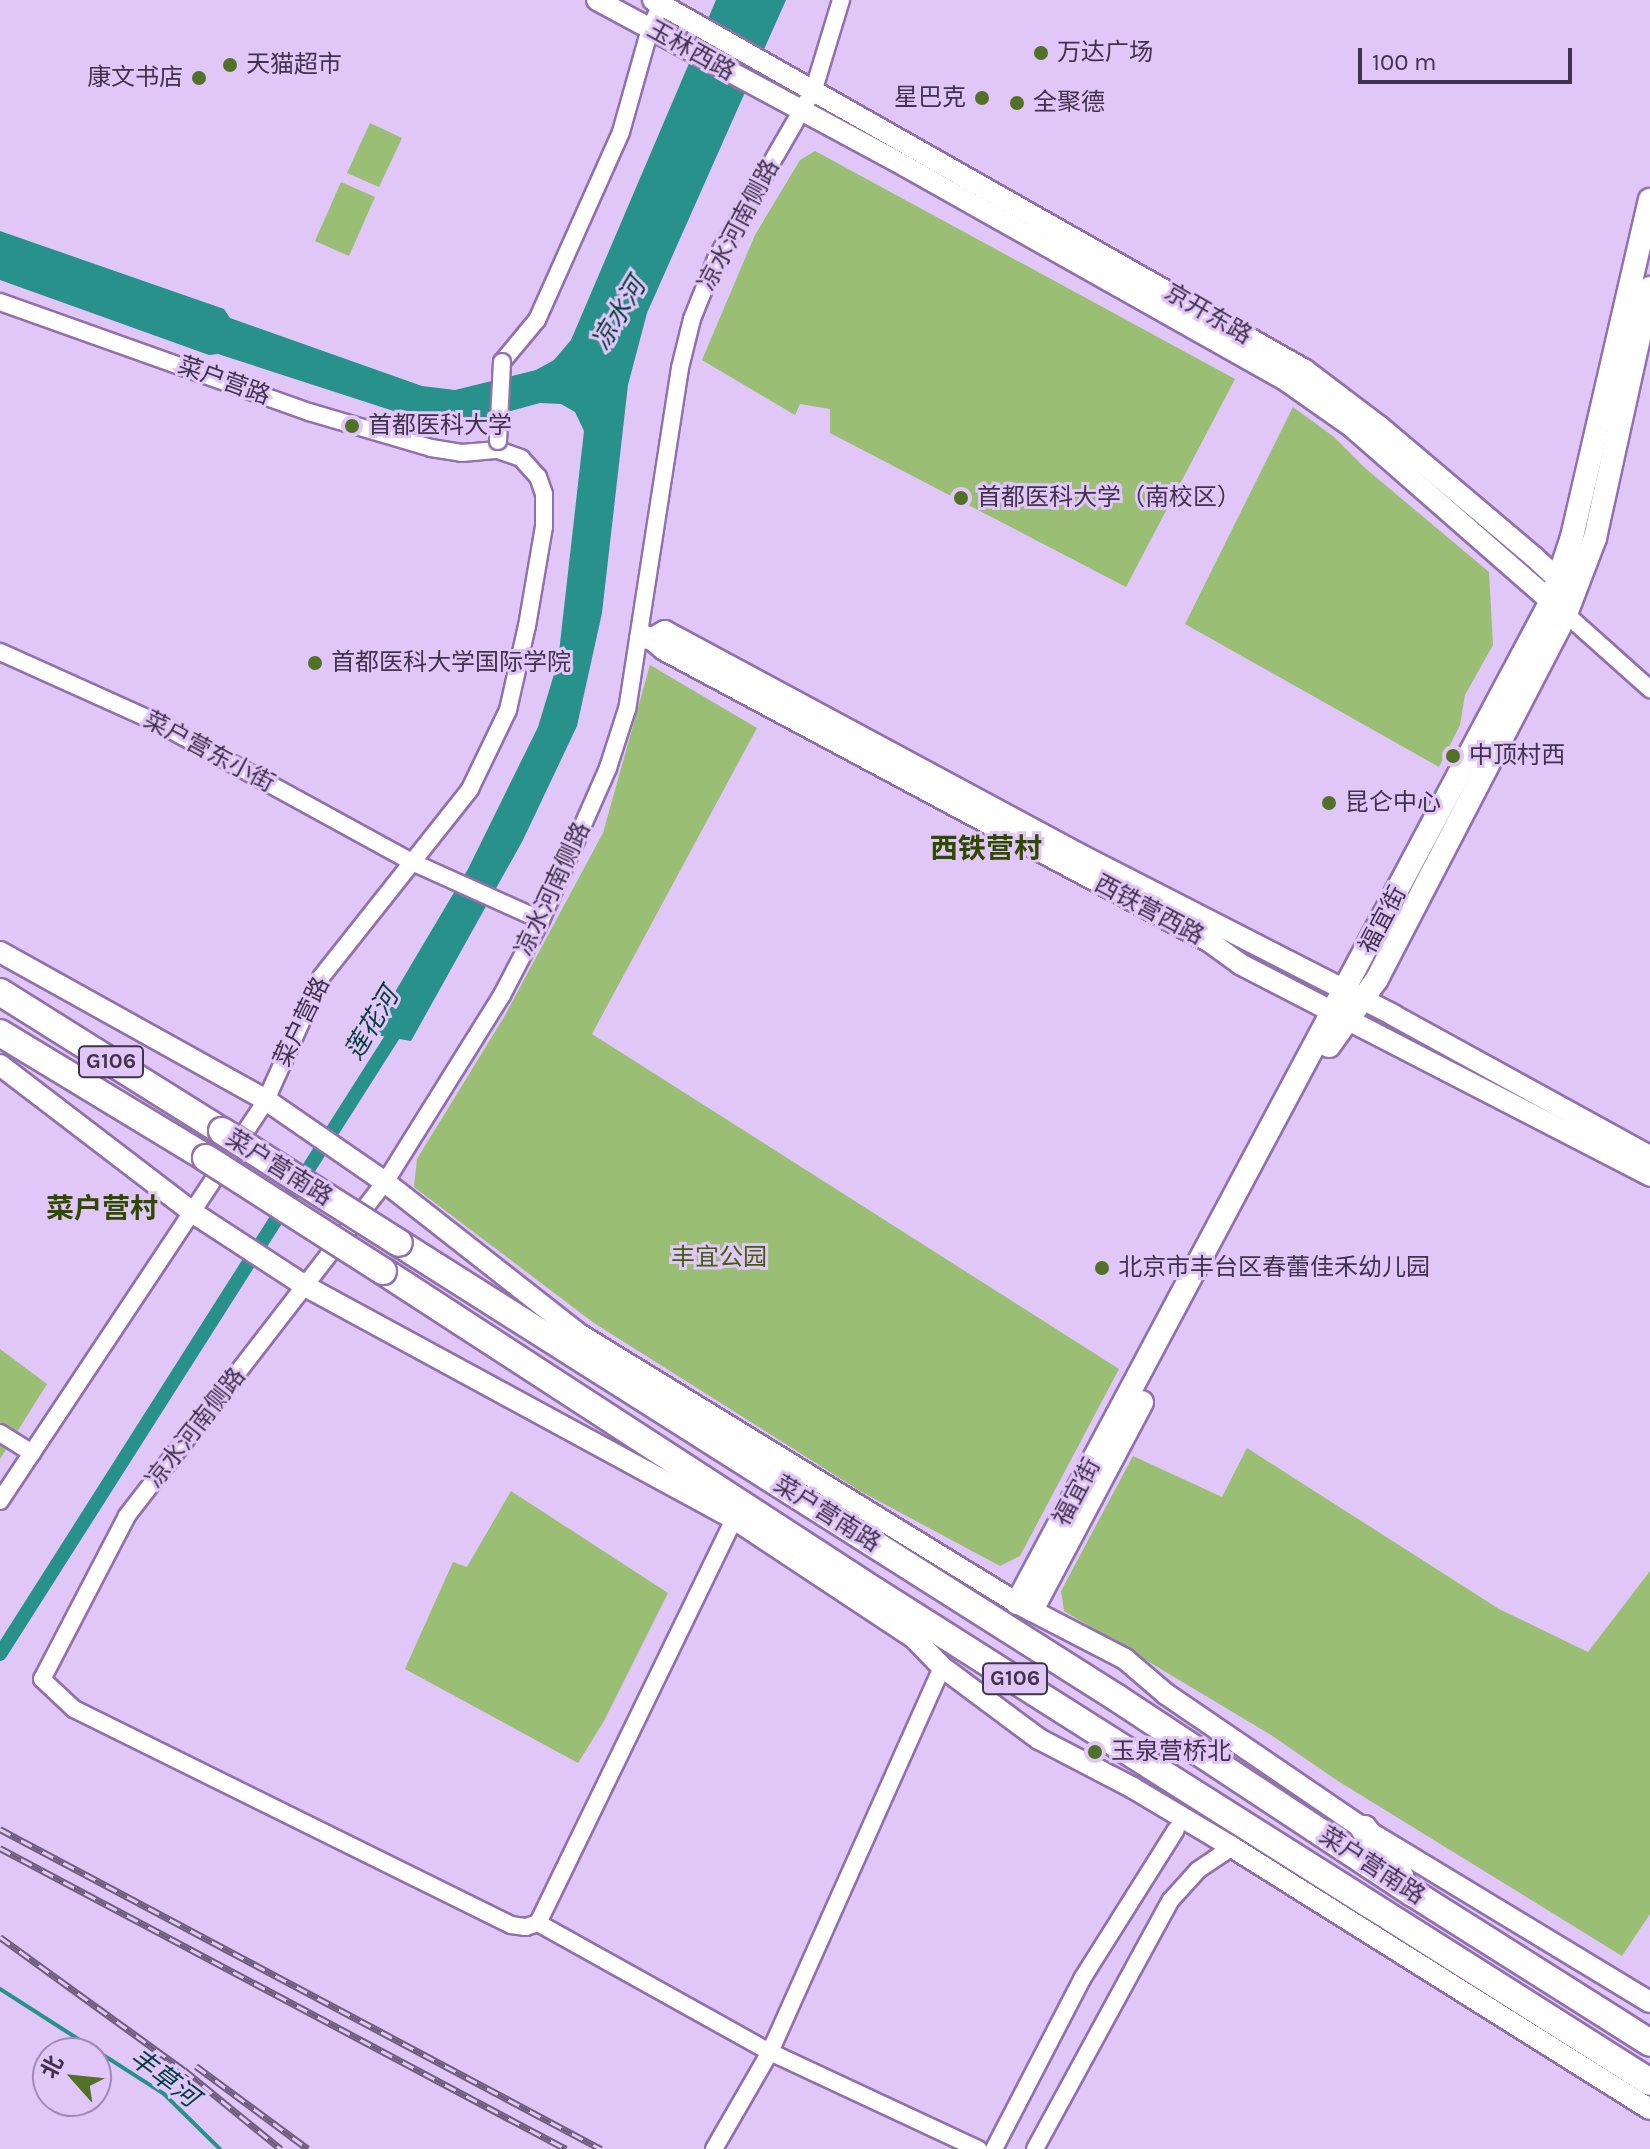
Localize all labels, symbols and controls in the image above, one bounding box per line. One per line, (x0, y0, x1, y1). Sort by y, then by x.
street label: 玉林西路 (642, 15, 740, 87)
scale bar (1362, 32, 1576, 82)
place label: 万达广场 (1057, 39, 1153, 67)
marker: 万达广场 (1032, 44, 1050, 62)
text: 100 m (1372, 48, 1437, 76)
place label: 天猫超市 (246, 51, 342, 79)
marker: 天猫超市 (221, 56, 239, 74)
place label: 康文书店 (87, 64, 183, 92)
marker: 康文书店 (190, 69, 208, 87)
place label: 星巴克 (894, 84, 966, 112)
marker: 星巴克 (973, 89, 991, 107)
place label: 全聚德 (1033, 89, 1105, 117)
marker: 全聚德 (1008, 94, 1026, 112)
street label: 凉水河南侧路 (692, 155, 786, 295)
water label: 凉水河 (586, 273, 652, 355)
street label: 京开东路 (1159, 278, 1257, 350)
street label: 菜户营路 (174, 351, 274, 411)
place label: 首都医科大学 (368, 412, 512, 440)
marker: 首都医科大学 (343, 417, 361, 435)
place label: 首都医科大学（南校区） (977, 484, 1241, 512)
marker: 首都医科大学（南校区） (952, 489, 970, 507)
place label: 首都医科大学国际学院 (331, 649, 571, 677)
marker: 首都医科大学国际学院 (306, 654, 324, 672)
street label: 菜户营东小街 (139, 705, 279, 799)
place label: 中顶村西 (1469, 742, 1565, 770)
marker: 中顶村西 (1444, 747, 1462, 765)
place label: 昆仑中心 (1345, 789, 1441, 817)
marker: 昆仑中心 (1320, 794, 1338, 812)
street label: 凉水河南侧路 (510, 818, 596, 960)
district label: 西铁营村 (930, 832, 1042, 866)
street label: 西铁营西路 (1089, 869, 1209, 951)
street label: 福宜街 (1353, 881, 1413, 959)
street label: 菜户营路 (268, 973, 336, 1071)
water label: 莲花河 (339, 983, 405, 1065)
road number: G106 (77, 1044, 145, 1080)
street label: 菜户营南路 (220, 1124, 338, 1212)
district label: 菜户营村 (46, 1192, 158, 1226)
park label: 丰宜公园 (671, 1244, 767, 1272)
place label: 北京市丰台区春蕾佳禾幼儿园 (1118, 1254, 1430, 1282)
marker: 北京市丰台区春蕾佳禾幼儿园 (1093, 1259, 1111, 1277)
street label: 凉水河南侧路 (140, 1362, 252, 1494)
street label: 福宜街 (1047, 1453, 1107, 1531)
street label: 菜户营南路 (768, 1470, 886, 1558)
road number: G106 (981, 1661, 1049, 1697)
place label: 玉泉营桥北 (1111, 1738, 1231, 1766)
marker: 玉泉营桥北 (1086, 1743, 1104, 1761)
street label: 菜户营南路 (1314, 1821, 1430, 1911)
north arrow (32, 2037, 112, 2117)
water label: 丰草河 (123, 2042, 205, 2114)
text: 北 (36, 2051, 69, 2083)

